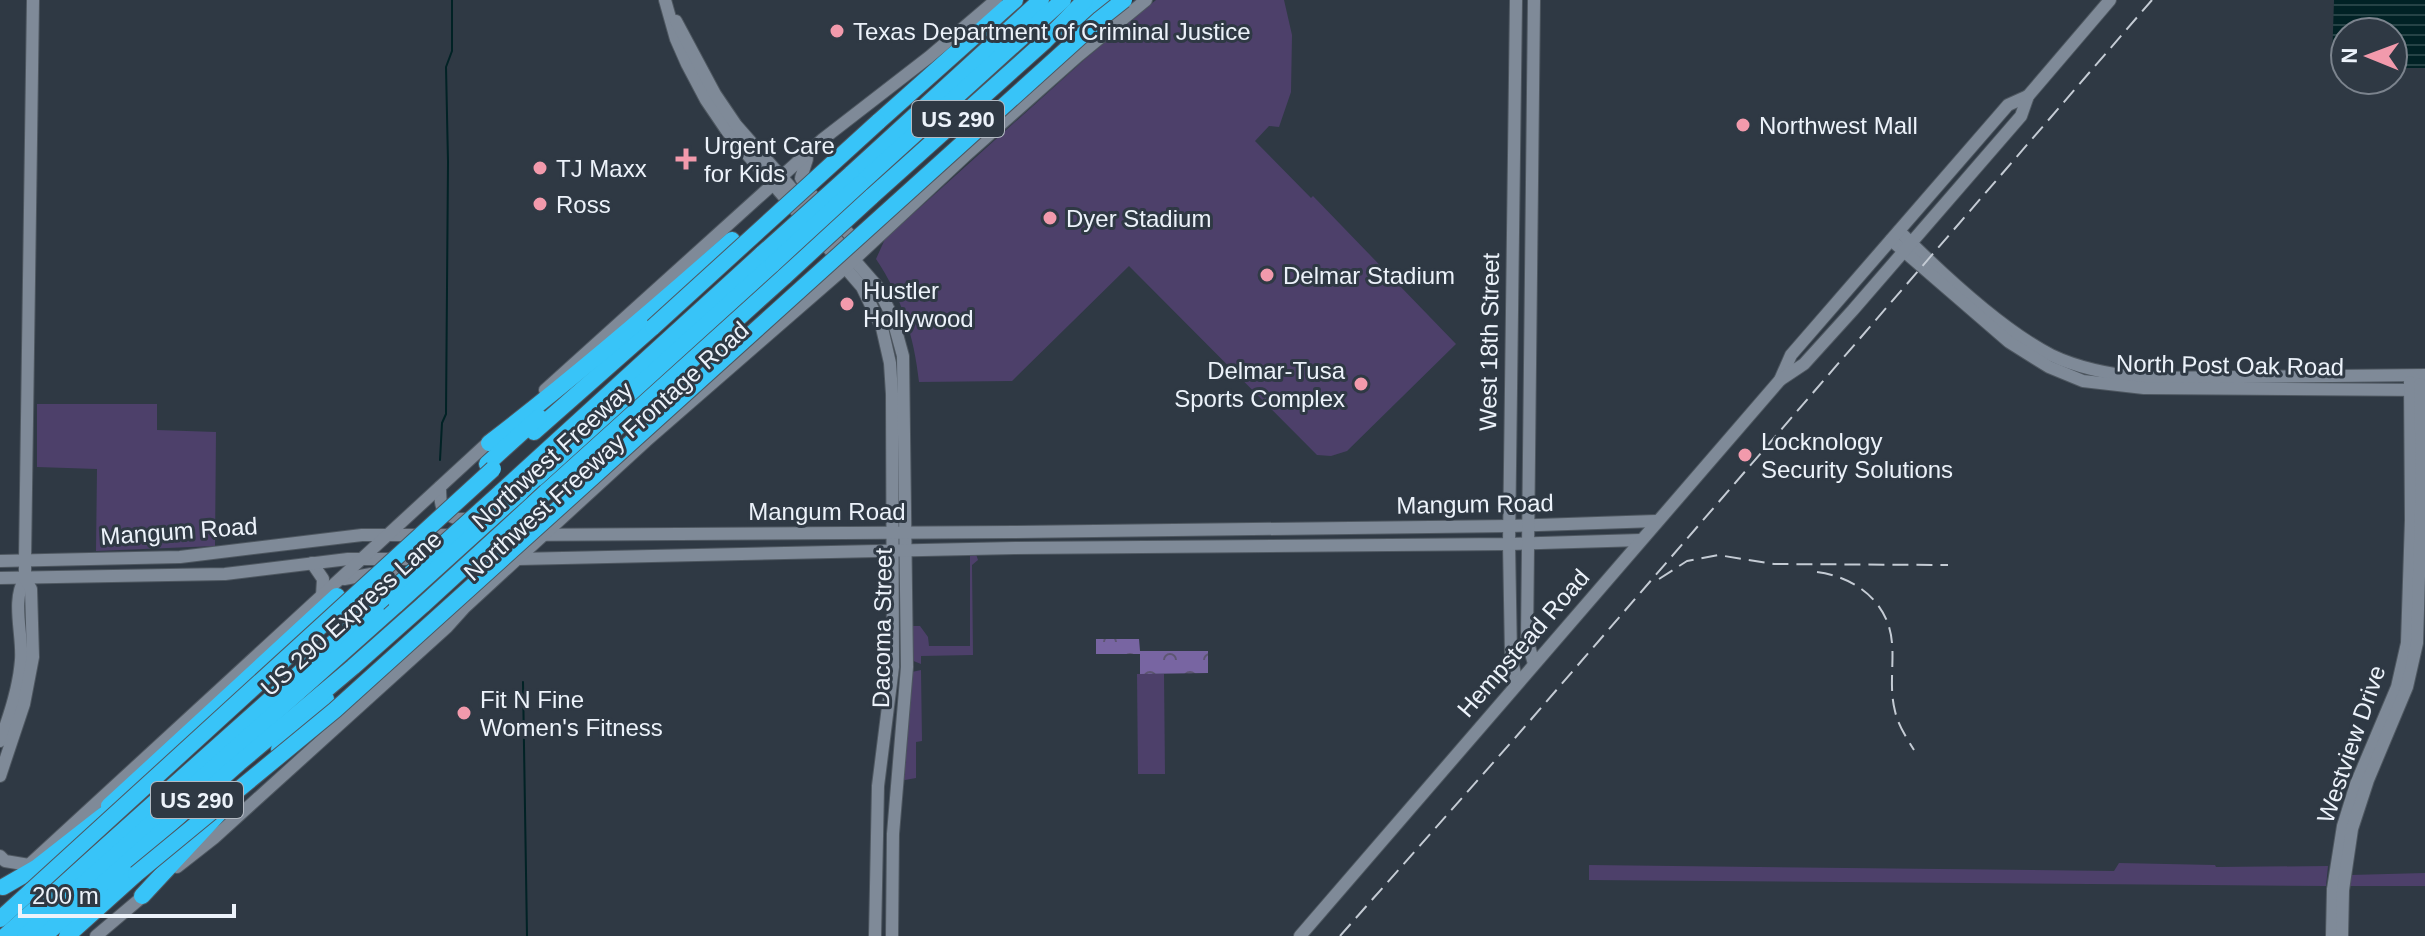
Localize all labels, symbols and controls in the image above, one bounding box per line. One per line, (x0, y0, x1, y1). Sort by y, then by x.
north arrow (2329, 16, 2409, 96)
place label: Texas Department of Criminal Justice (853, 18, 1250, 45)
marker: Texas Department of Criminal Justice (828, 22, 846, 40)
text: N (2337, 47, 2362, 64)
road number: US 290 (912, 101, 1004, 137)
place label: Northwest Mall (1759, 112, 1918, 139)
marker: Northwest Mall (1734, 116, 1752, 134)
place label: Urgent Care for Kids (704, 132, 835, 187)
marker: Urgent Care for Kids (675, 148, 697, 170)
place label: TJ Maxx (556, 155, 647, 182)
marker: TJ Maxx (531, 159, 549, 177)
place label: Ross (556, 191, 611, 218)
marker: Ross (531, 195, 549, 213)
place label: Dyer Stadium (1066, 205, 1211, 232)
marker: Dyer Stadium (1041, 209, 1059, 227)
street label: West 18th Street (1474, 252, 1504, 431)
place label: Delmar Stadium (1283, 262, 1455, 289)
marker: Delmar Stadium (1258, 266, 1276, 284)
place label: Hustler Hollywood (863, 277, 974, 332)
marker: Hustler Hollywood (838, 295, 856, 313)
street label: Northwest Freeway Frontage Road (458, 315, 754, 587)
street label: North Post Oak Road (2116, 350, 2344, 380)
place label: Delmar-Tusa Sports Complex (1174, 357, 1346, 412)
street label: Northwest Freeway (466, 375, 638, 535)
marker: Delmar-Tusa Sports Complex (1352, 375, 1370, 393)
place label: Locknology Security Solutions (1761, 428, 1953, 483)
marker: Locknology Security Solutions (1736, 446, 1754, 464)
street label: Mangum Road (1396, 489, 1554, 519)
street label: Mangum Road (748, 498, 906, 525)
street label: Mangum Road (100, 512, 258, 550)
street label: US 290 Express Lane (255, 525, 447, 701)
street label: Dacoma Street (867, 547, 897, 708)
street label: Hempstead Road (1452, 564, 1594, 722)
street label: Westview Drive (2311, 662, 2391, 826)
place label: Fit N Fine Women's Fitness (480, 686, 663, 741)
marker: Fit N Fine Women's Fitness (455, 704, 473, 722)
road number: US 290 (151, 782, 243, 818)
scale bar (20, 868, 234, 918)
text: 200 m (32, 882, 99, 909)

